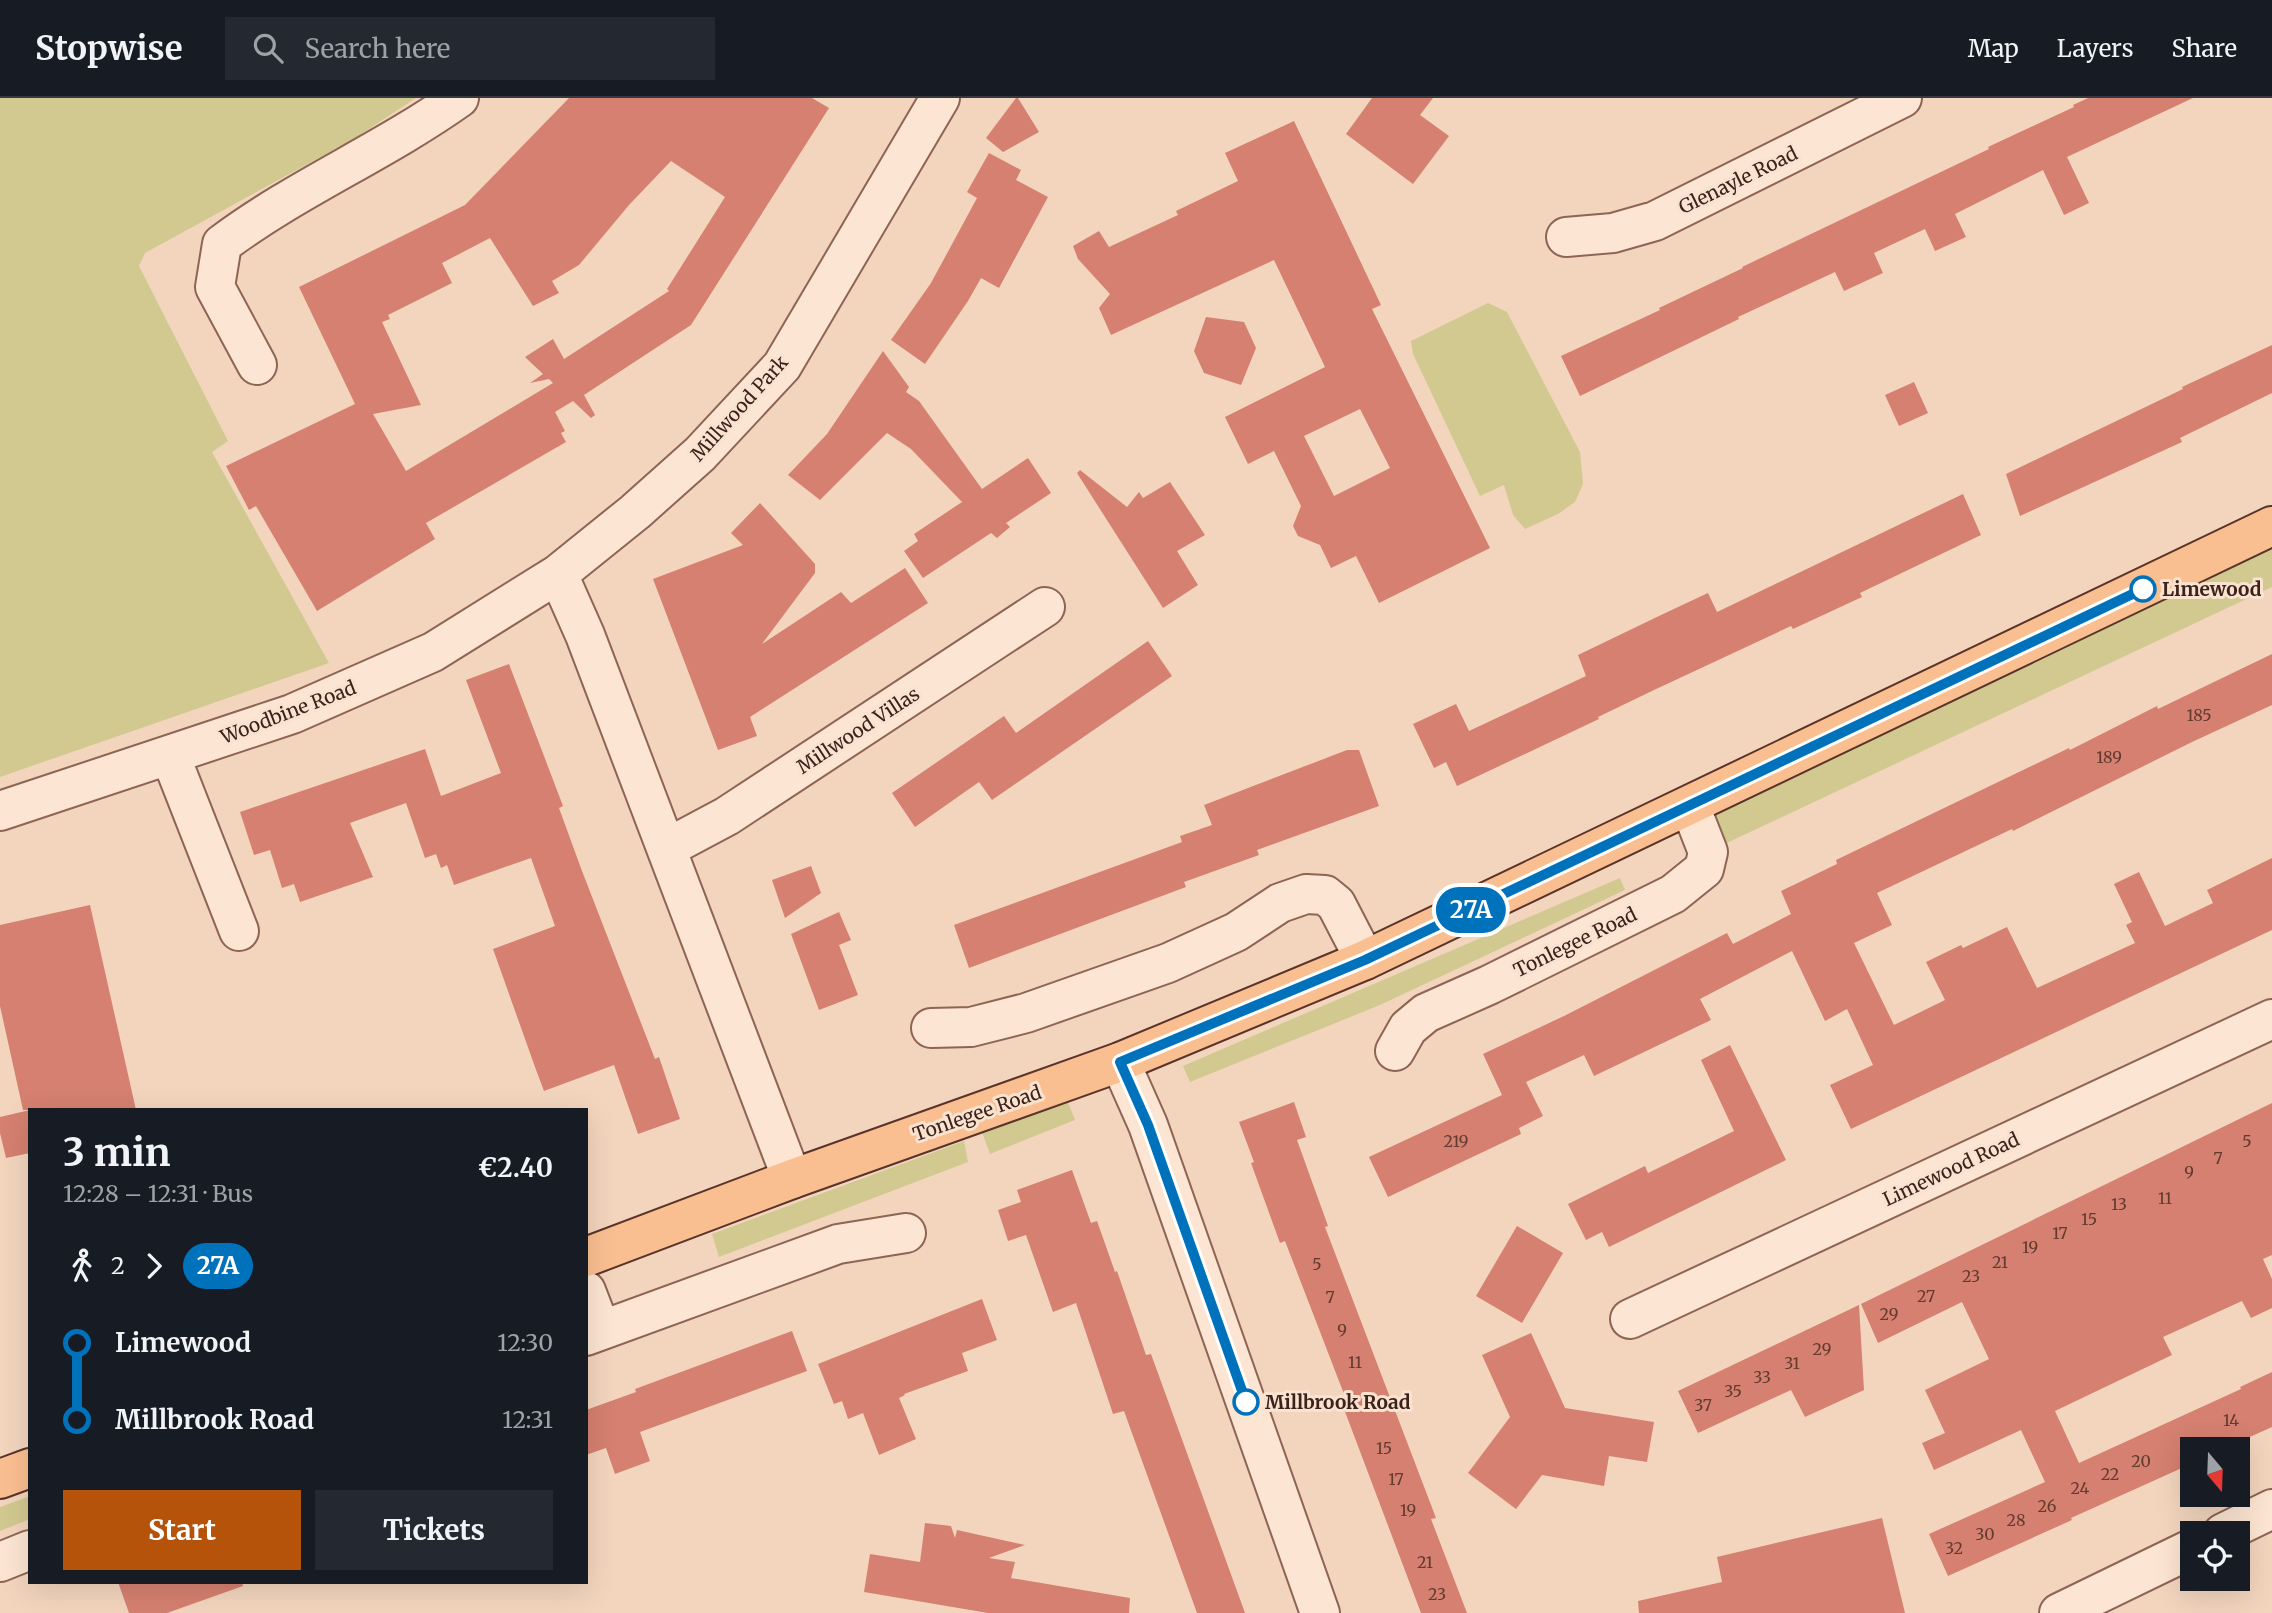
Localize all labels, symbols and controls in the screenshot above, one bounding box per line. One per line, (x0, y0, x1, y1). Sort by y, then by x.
search box (225, 17, 715, 80)
text: Stopwise (35, 28, 183, 69)
icon: search (249, 29, 287, 67)
text: Search here (305, 32, 450, 65)
text: Map (1968, 33, 2019, 64)
text: Layers (2057, 33, 2133, 64)
text: Share (2171, 33, 2237, 64)
street label: Glenayle Road (1675, 141, 1801, 219)
street label: Millwood Park (685, 350, 793, 466)
marker: Limewood (2130, 576, 2156, 602)
place label: Limewood (2162, 577, 2262, 601)
street label: Woodbine Road (216, 675, 359, 749)
street label: Millwood Villas (792, 681, 924, 779)
house number: 185 (2187, 705, 2211, 725)
house number: 189 (2096, 747, 2122, 767)
line badge: 27A (1431, 887, 1511, 933)
text: 27A (1450, 894, 1492, 925)
street label: Tonlegee Road (1509, 902, 1641, 982)
street label: Tonlegee Road (910, 1080, 1044, 1146)
street label: Limewood Road (1879, 1127, 2023, 1211)
text: 3 min (63, 1129, 171, 1176)
house number: 219 (1443, 1131, 1469, 1151)
house number: 5 (2242, 1131, 2252, 1151)
house number: 7 (2213, 1148, 2223, 1168)
text: €2.40 (478, 1151, 553, 1184)
house number: 9 (2184, 1162, 2194, 1182)
text: 12:28 – 12:31 · Bus (63, 1179, 253, 1208)
house number: 11 (2158, 1188, 2172, 1208)
house number: 13 (2111, 1194, 2127, 1214)
house number: 15 (2081, 1209, 2097, 1229)
house number: 17 (2052, 1223, 2068, 1243)
house number: 19 (2022, 1237, 2038, 1257)
icon: walk (63, 1247, 101, 1285)
icon: forward (135, 1247, 173, 1285)
text: 27A (197, 1250, 239, 1281)
text: 2 (111, 1251, 125, 1280)
house number: 21 (1992, 1252, 2008, 1272)
house number: 5 (1312, 1254, 1322, 1274)
house number: 23 (1962, 1266, 1980, 1286)
house number: 27 (1917, 1286, 1935, 1306)
house number: 7 (1325, 1287, 1335, 1307)
house number: 29 (1880, 1304, 1898, 1324)
house number: 9 (1337, 1320, 1347, 1340)
text: Limewood (115, 1326, 251, 1359)
text: 12:30 (497, 1328, 553, 1357)
house number: 29 (1813, 1339, 1831, 1359)
house number: 11 (1348, 1352, 1362, 1372)
house number: 31 (1784, 1353, 1800, 1373)
house number: 33 (1753, 1367, 1771, 1387)
house number: 35 (1724, 1381, 1742, 1401)
marker: Millbrook Road (1233, 1389, 1259, 1415)
place label: Millbrook Road (1265, 1390, 1411, 1414)
house number: 37 (1694, 1395, 1712, 1415)
text: Millbrook Road (115, 1403, 314, 1436)
text: 12:31 (502, 1405, 553, 1434)
house number: 14 (2223, 1410, 2239, 1430)
north arrow (2180, 1437, 2250, 1507)
map controls (2180, 1437, 2250, 1591)
house number: 15 (1376, 1438, 1392, 1458)
house number: 20 (2131, 1451, 2151, 1471)
house number: 22 (2101, 1464, 2119, 1484)
house number: 17 (1388, 1469, 1404, 1489)
house number: 24 (2071, 1478, 2090, 1498)
button: Start (63, 1490, 301, 1570)
button: Tickets (315, 1490, 553, 1570)
house number: 26 (2038, 1496, 2057, 1516)
house number: 19 (1400, 1500, 1416, 1520)
house number: 28 (2007, 1510, 2025, 1530)
button: locate (2180, 1521, 2250, 1591)
house number: 30 (1975, 1524, 1995, 1544)
house number: 32 (1945, 1538, 1963, 1558)
house number: 21 (1417, 1552, 1433, 1572)
house number: 23 (1428, 1584, 1446, 1604)

